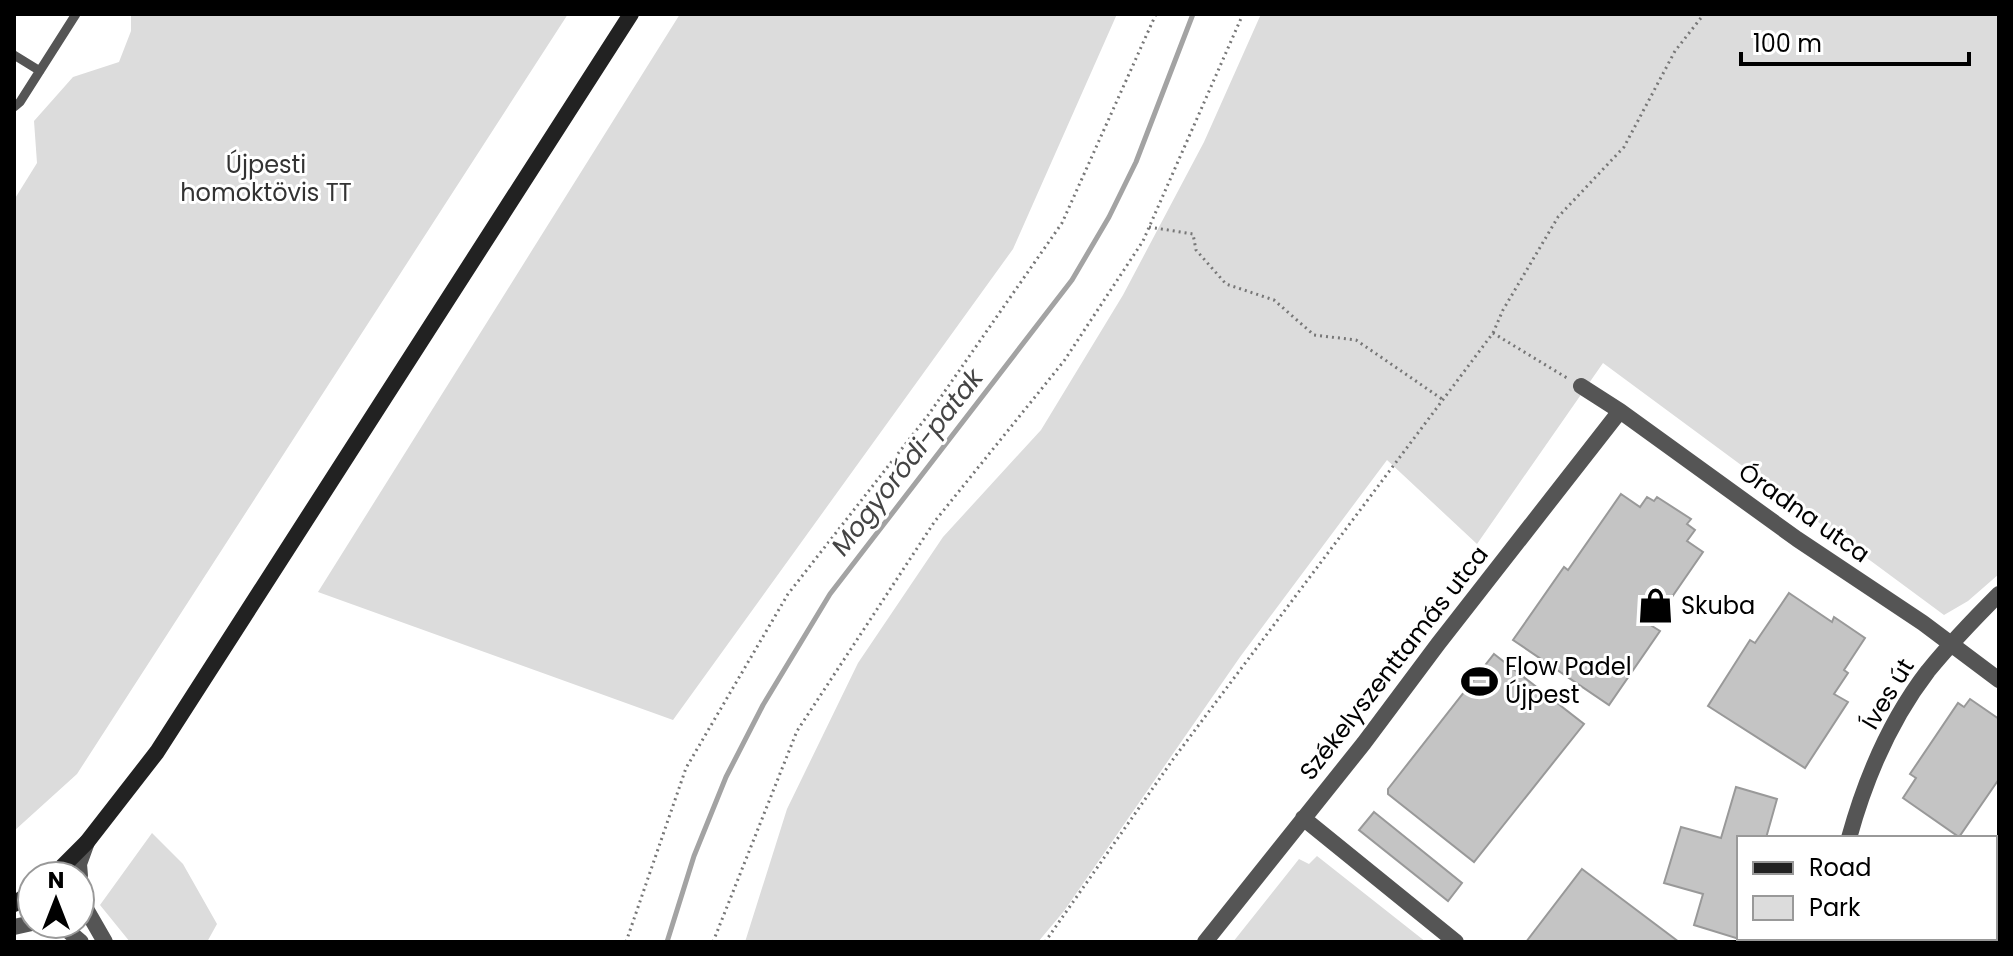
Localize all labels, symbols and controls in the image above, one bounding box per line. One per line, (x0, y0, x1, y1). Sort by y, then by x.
scale bar (1741, 16, 1969, 66)
text: 100 m (1753, 27, 1822, 60)
park label: Újpesti homoktövis TT (180, 148, 352, 209)
water label: Mogyoródi-patak (823, 360, 992, 563)
street label: Óradna utca (1732, 455, 1876, 570)
street label: Székelyszenttamás utca (1292, 539, 1495, 787)
shop icon: Skuba (1636, 587, 1674, 625)
place label: Skuba (1681, 589, 1755, 622)
place label: Flow Padel Újpest (1505, 650, 1632, 711)
street label: Íves út (1854, 652, 1922, 735)
sports icon: Flow Padel Újpest (1460, 662, 1498, 700)
legend (1737, 836, 1997, 940)
text: Road (1809, 851, 1871, 884)
north arrow (16, 860, 96, 940)
text: N (48, 865, 64, 896)
text: Park (1809, 891, 1861, 924)

